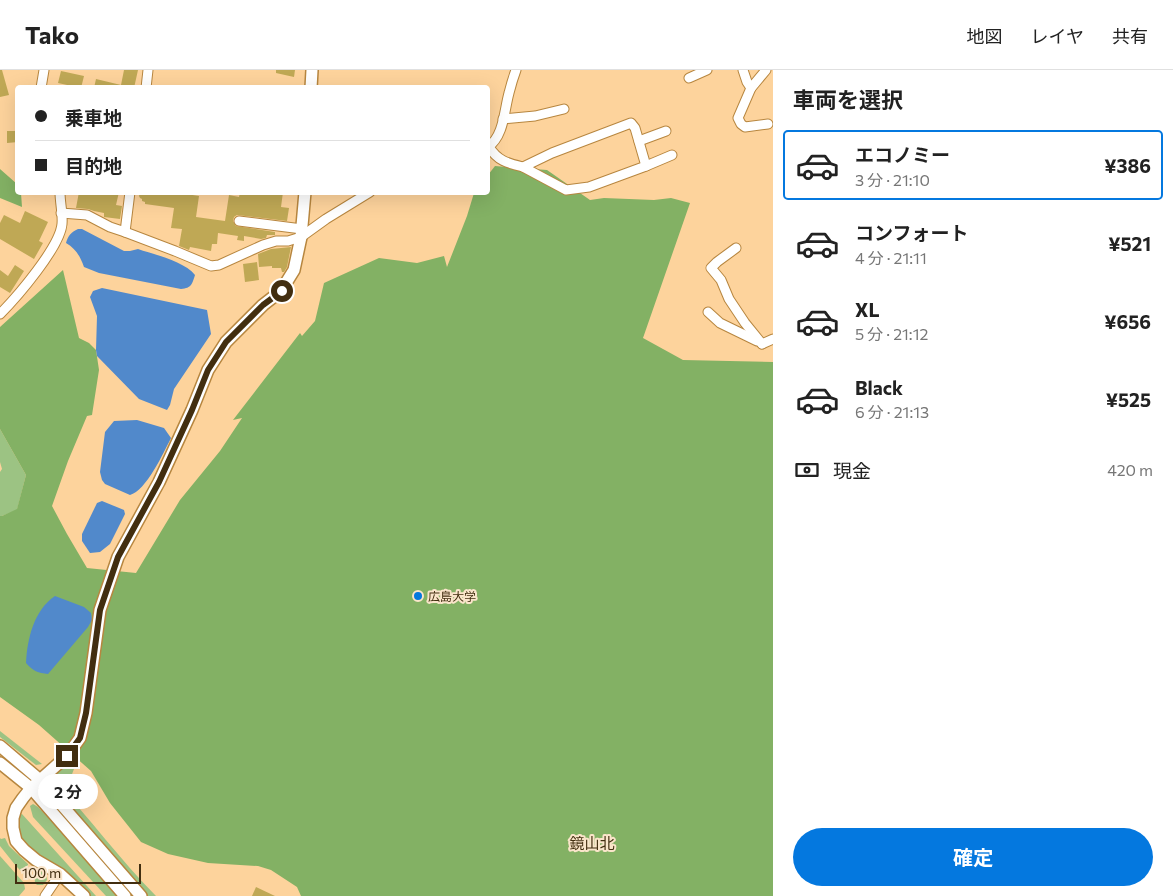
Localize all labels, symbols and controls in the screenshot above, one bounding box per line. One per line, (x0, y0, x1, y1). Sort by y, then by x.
text: Tako (25, 20, 79, 49)
text: 地図 (967, 25, 1003, 47)
text: レイヤ (1031, 25, 1084, 47)
text: 共有 (1112, 25, 1148, 47)
text: 車両を選択 (793, 86, 903, 113)
text: 乗車地 (65, 106, 122, 129)
icon: car (795, 143, 840, 188)
text: エコノミー (855, 143, 950, 166)
text: 目的地 (65, 154, 122, 177)
text: ¥386 (1104, 154, 1151, 177)
text: 3 分 · 21:10 (855, 170, 930, 189)
icon: car (795, 221, 840, 266)
text: コンフォート (855, 221, 968, 244)
text: ¥521 (1108, 232, 1151, 255)
text: 4 分 · 21:11 (855, 248, 927, 267)
route start (271, 280, 293, 302)
text: XL (855, 298, 880, 321)
icon: car (795, 299, 840, 344)
text: ¥656 (1104, 310, 1151, 333)
text: 5 分 · 21:12 (855, 324, 928, 343)
text: Black (855, 376, 903, 399)
icon: car (795, 377, 840, 422)
text: ¥525 (1106, 388, 1151, 411)
text: 6 分 · 21:13 (855, 402, 929, 421)
icon: cash (793, 456, 821, 484)
text: 現金 (833, 459, 871, 482)
text: 420 m (1107, 460, 1153, 479)
place label: 広島大学 (428, 589, 476, 603)
marker: 広島大学 (412, 590, 424, 602)
route end (56, 745, 78, 767)
callout: 2 分 (37, 774, 97, 808)
text: 2 分 (54, 782, 82, 801)
button: 確定 (793, 828, 1153, 886)
district label: 鏡山北 (569, 834, 615, 852)
scale bar (15, 861, 141, 884)
text: 100 m (22, 864, 61, 881)

